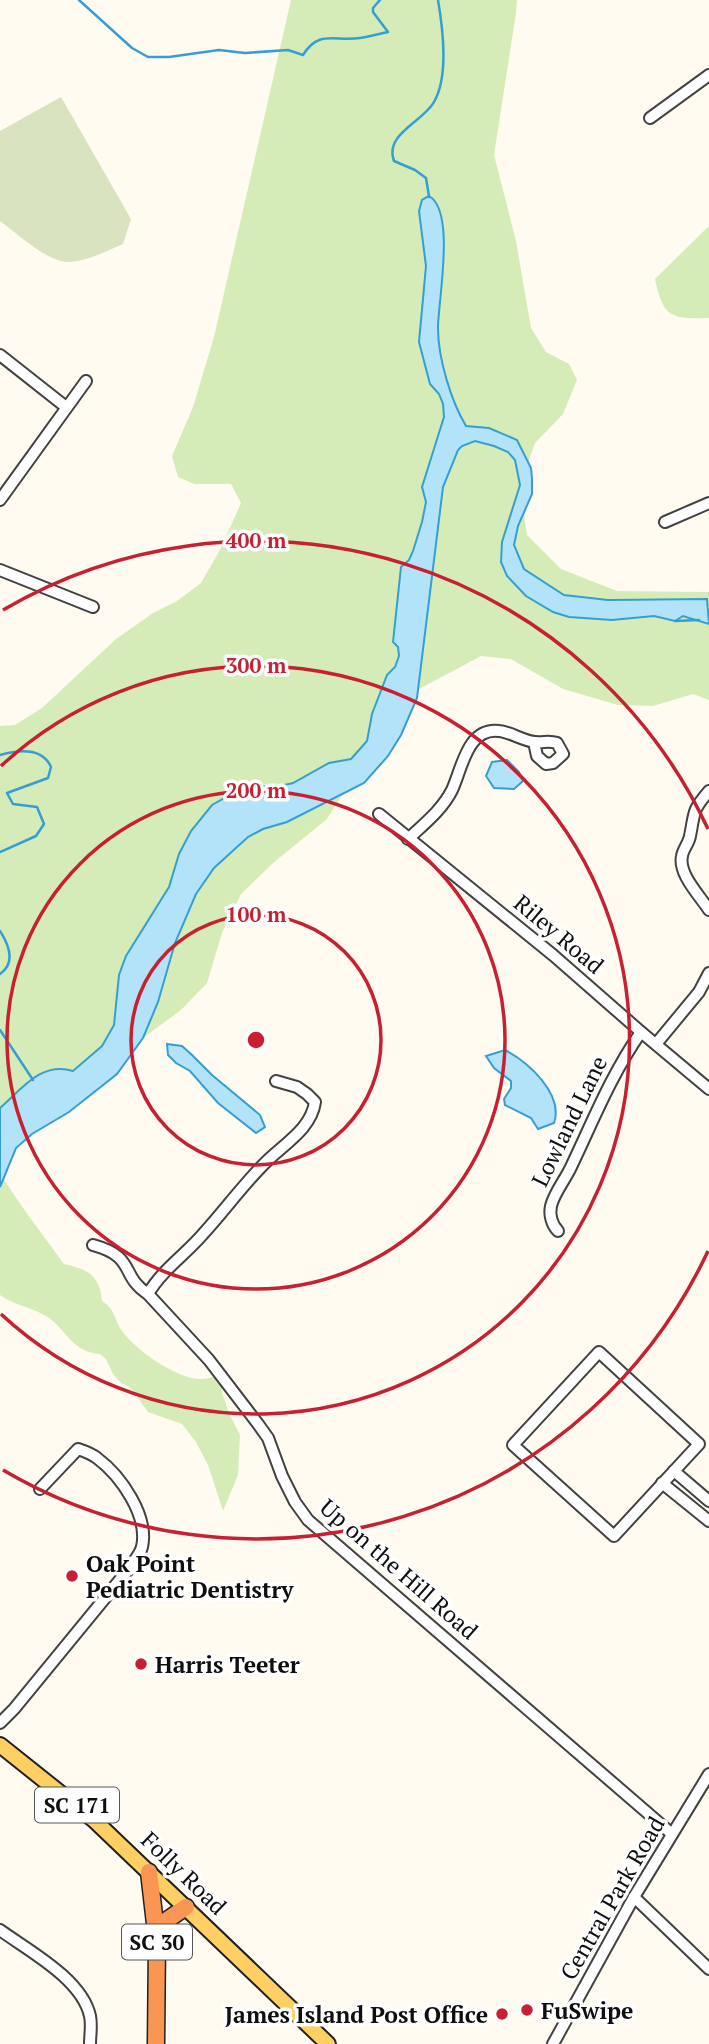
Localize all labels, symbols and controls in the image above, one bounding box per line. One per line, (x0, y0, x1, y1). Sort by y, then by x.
text: 400 m (226, 526, 287, 554)
text: 300 m (226, 651, 287, 679)
text: 200 m (226, 776, 287, 804)
street label: Riley Road (508, 887, 611, 981)
text: 100 m (226, 900, 287, 928)
centre of rings (244, 1028, 268, 1052)
street label: Lowland Lane (524, 1050, 614, 1192)
street label: Up on the Hill Road (313, 1492, 485, 1646)
place label: Oak Point Pediatric Dentistry (86, 1548, 294, 1605)
marker: Oak Point Pediatric Dentistry (64, 1568, 80, 1584)
place label: Harris Teeter (155, 1649, 300, 1680)
marker: Harris Teeter (133, 1656, 149, 1672)
road number: SC 171 (35, 1787, 119, 1822)
street label: Central Park Road (553, 1810, 672, 1985)
street label: Folly Road (135, 1824, 234, 1922)
road number: SC 30 (122, 1924, 192, 1960)
place label: FuSwipe (541, 1995, 633, 2026)
place label: James Island Post Office (225, 1999, 488, 2030)
marker: FuSwipe (519, 2002, 535, 2018)
marker: James Island Post Office (494, 2006, 510, 2022)

